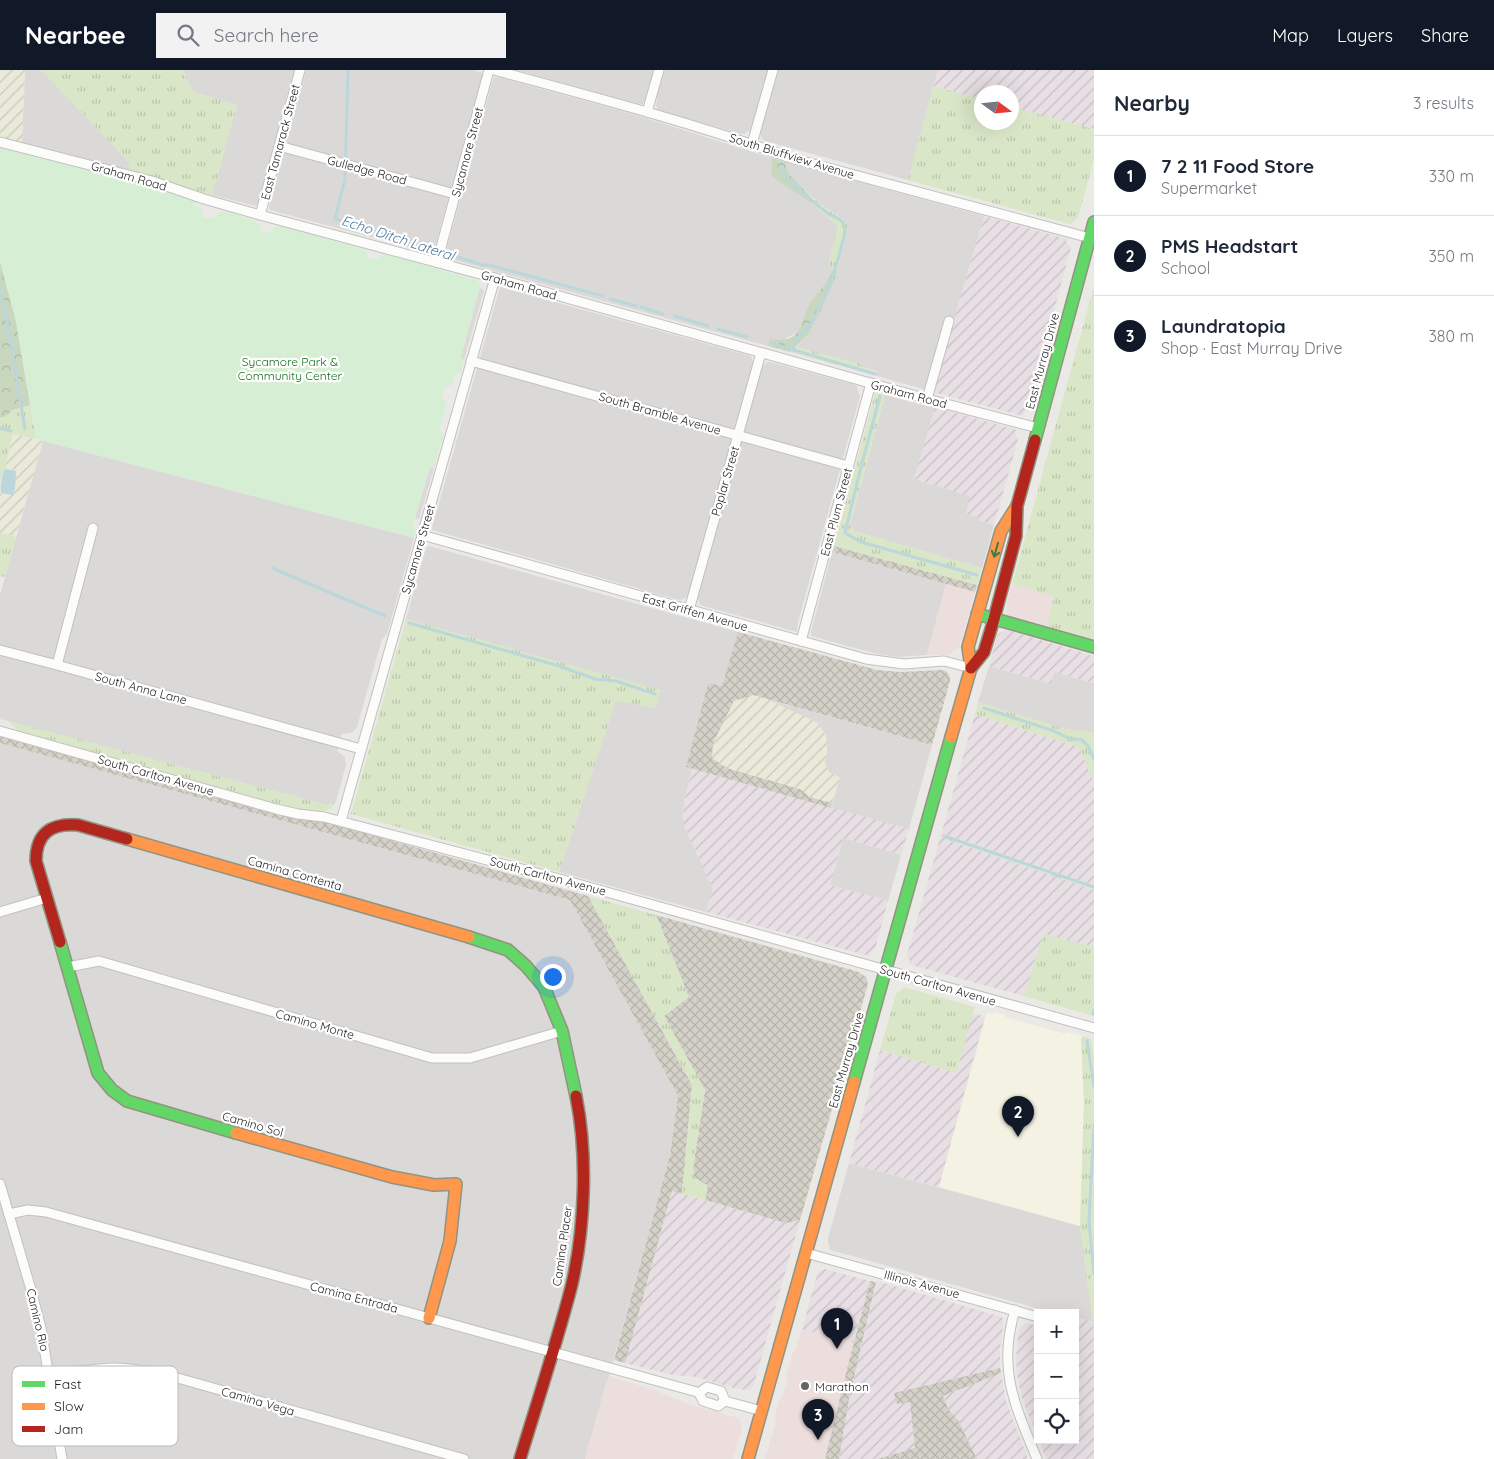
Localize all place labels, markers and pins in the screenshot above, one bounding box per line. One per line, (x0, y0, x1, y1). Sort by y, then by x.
pin: 2 (1002, 1096, 1034, 1137)
pin: 1 (821, 1308, 853, 1349)
place label: Marathon (815, 1379, 869, 1394)
marker: Marathon (799, 1380, 811, 1392)
pin: 3 (802, 1399, 834, 1440)

